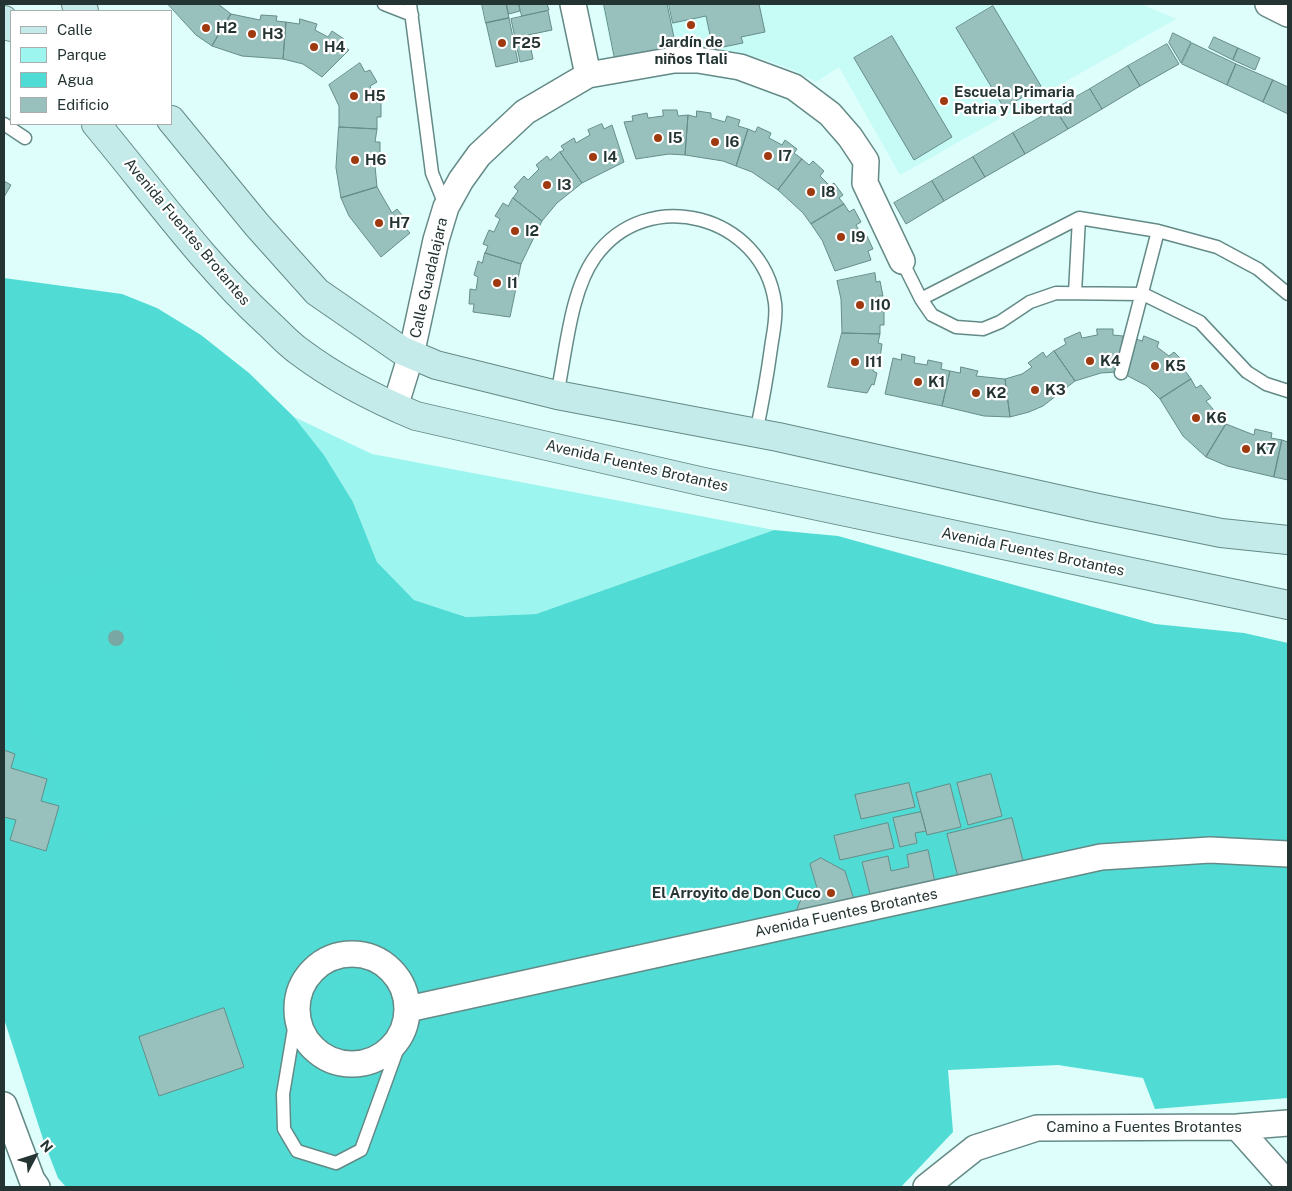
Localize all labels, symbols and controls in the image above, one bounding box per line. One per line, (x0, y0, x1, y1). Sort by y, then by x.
legend (10, 10, 172, 125)
place label: H2 (216, 19, 237, 37)
marker: Jardín de niños Tlali (685, 19, 697, 31)
text: Calle (57, 21, 93, 38)
marker: H2 (200, 22, 212, 34)
place label: H3 (262, 25, 284, 43)
marker: H3 (246, 28, 258, 40)
place label: Jardín de niños Tlali (654, 33, 728, 68)
place label: F25 (512, 34, 541, 52)
marker: F25 (496, 37, 508, 49)
place label: H4 (324, 38, 345, 56)
marker: H4 (308, 41, 320, 53)
text: Parque (57, 46, 107, 63)
text: Agua (57, 71, 94, 88)
place label: Escuela Primaria Patria y Libertad (954, 83, 1074, 118)
place label: H5 (364, 87, 386, 105)
marker: H5 (348, 90, 360, 102)
marker: Escuela Primaria Patria y Libertad (938, 95, 950, 107)
text: Edificio (57, 96, 109, 113)
place label: I5 (668, 129, 683, 147)
marker: I5 (652, 132, 664, 144)
place label: I6 (725, 133, 740, 151)
marker: I6 (709, 136, 721, 148)
place label: I7 (778, 147, 792, 165)
place label: I4 (603, 148, 617, 166)
marker: I7 (762, 150, 774, 162)
place label: H6 (365, 151, 386, 169)
marker: I4 (587, 151, 599, 163)
marker: H6 (349, 154, 361, 166)
street label: Avenida Fuentes Brotantes (120, 155, 254, 309)
place label: I3 (557, 176, 572, 194)
marker: I3 (541, 179, 553, 191)
place label: I8 (821, 183, 836, 201)
marker: I8 (805, 186, 817, 198)
place label: H7 (389, 214, 410, 232)
street label: Calle Guadalajara (406, 216, 452, 340)
marker: H7 (373, 217, 385, 229)
place label: I2 (525, 222, 539, 240)
marker: I2 (509, 225, 521, 237)
place label: I9 (851, 228, 865, 246)
marker: I9 (835, 231, 847, 243)
place label: I1 (507, 274, 518, 292)
marker: I1 (491, 277, 503, 289)
place label: I10 (870, 296, 891, 314)
marker: I10 (854, 299, 866, 311)
place label: K4 (1100, 352, 1121, 370)
place label: I11 (865, 353, 882, 371)
marker: K4 (1084, 355, 1096, 367)
marker: I11 (849, 356, 861, 368)
place label: K5 (1165, 357, 1186, 375)
marker: K5 (1149, 360, 1161, 372)
place label: K1 (928, 373, 945, 391)
marker: K1 (912, 376, 924, 388)
place label: K3 (1045, 381, 1066, 399)
place label: K2 (986, 384, 1006, 402)
marker: K3 (1029, 384, 1041, 396)
marker: K2 (970, 387, 982, 399)
place label: K6 (1206, 409, 1227, 427)
marker: K6 (1190, 412, 1202, 424)
street label: Avenida Fuentes Brotantes (544, 436, 730, 496)
place label: K7 (1256, 440, 1276, 458)
marker: K7 (1240, 443, 1252, 455)
street label: Avenida Fuentes Brotantes (940, 524, 1126, 580)
place label: El Arroyito de Don Cuco (652, 884, 821, 902)
street label: Avenida Fuentes Brotantes (753, 885, 939, 941)
marker: El Arroyito de Don Cuco (825, 887, 837, 899)
street label: Camino a Fuentes Brotantes (1046, 1118, 1242, 1136)
north arrow (10, 1131, 60, 1181)
text: N (37, 1137, 56, 1156)

